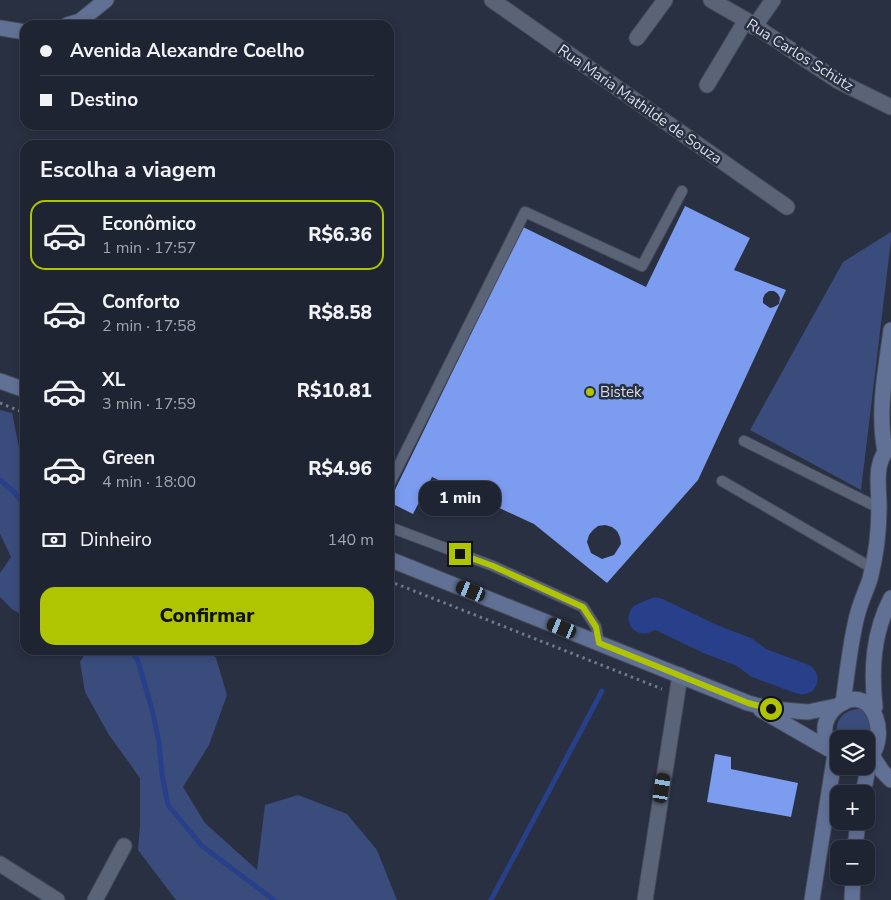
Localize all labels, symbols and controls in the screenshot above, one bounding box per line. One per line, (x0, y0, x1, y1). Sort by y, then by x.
street label: Rua Carlos Schütz (743, 14, 857, 96)
text: Avenida Alexandre Coelho (70, 38, 305, 64)
street label: Rua Maria Mathilde de Souza (554, 40, 726, 168)
text: Destino (70, 87, 138, 113)
text: Escolha a viagem (40, 155, 216, 185)
text: Econômico (102, 211, 196, 237)
icon: car (42, 213, 87, 258)
text: R$6.36 (308, 222, 372, 248)
text: 1 min · 17:57 (102, 237, 196, 259)
text: Conforto (102, 289, 180, 315)
icon: car (42, 291, 87, 336)
text: R$8.58 (308, 300, 372, 326)
text: 2 min · 17:58 (102, 315, 196, 337)
text: XL (102, 367, 125, 393)
icon: car (42, 369, 87, 414)
text: R$10.81 (297, 378, 372, 404)
place label: Bistek (600, 382, 642, 402)
marker: Bistek (584, 386, 596, 398)
text: 3 min · 17:59 (102, 393, 196, 415)
text: Green (102, 445, 155, 471)
icon: car (42, 447, 87, 492)
text: R$4.96 (308, 456, 372, 482)
text: 4 min · 18:00 (102, 471, 196, 493)
callout: 1 min (419, 482, 501, 516)
text: 1 min (439, 487, 481, 509)
icon: cash (40, 526, 68, 554)
text: Dinheiro (80, 527, 152, 553)
text: 140 m (327, 529, 374, 551)
route end (449, 543, 471, 565)
car (454, 578, 487, 604)
button: Confirmar (40, 587, 374, 645)
car (545, 615, 578, 641)
route start (760, 698, 782, 720)
map controls (830, 730, 875, 885)
button: layers (830, 730, 875, 775)
car (652, 772, 671, 804)
button: + (830, 785, 875, 830)
button: − (830, 840, 875, 885)

